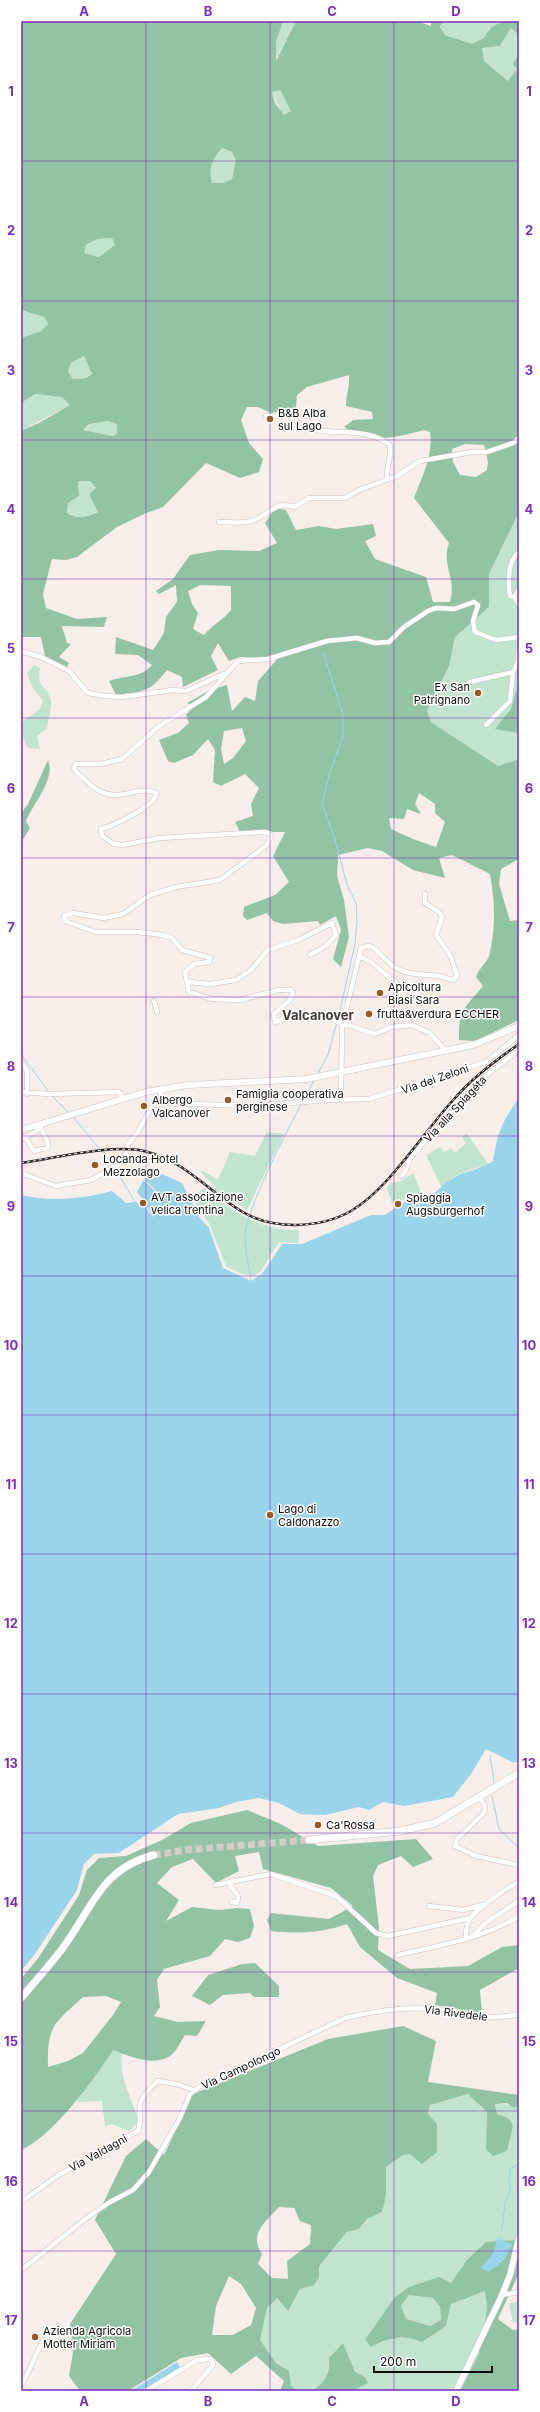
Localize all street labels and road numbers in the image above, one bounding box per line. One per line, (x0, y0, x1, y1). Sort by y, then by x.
street label: Via dei Zeloni (400, 1061, 470, 1097)
street label: Via alla Spiagéta (421, 1073, 489, 1145)
street label: Via Rivedele (423, 2002, 489, 2024)
street label: Via Campolongo (199, 2043, 283, 2092)
street label: Via Valdagni (67, 2131, 129, 2175)

